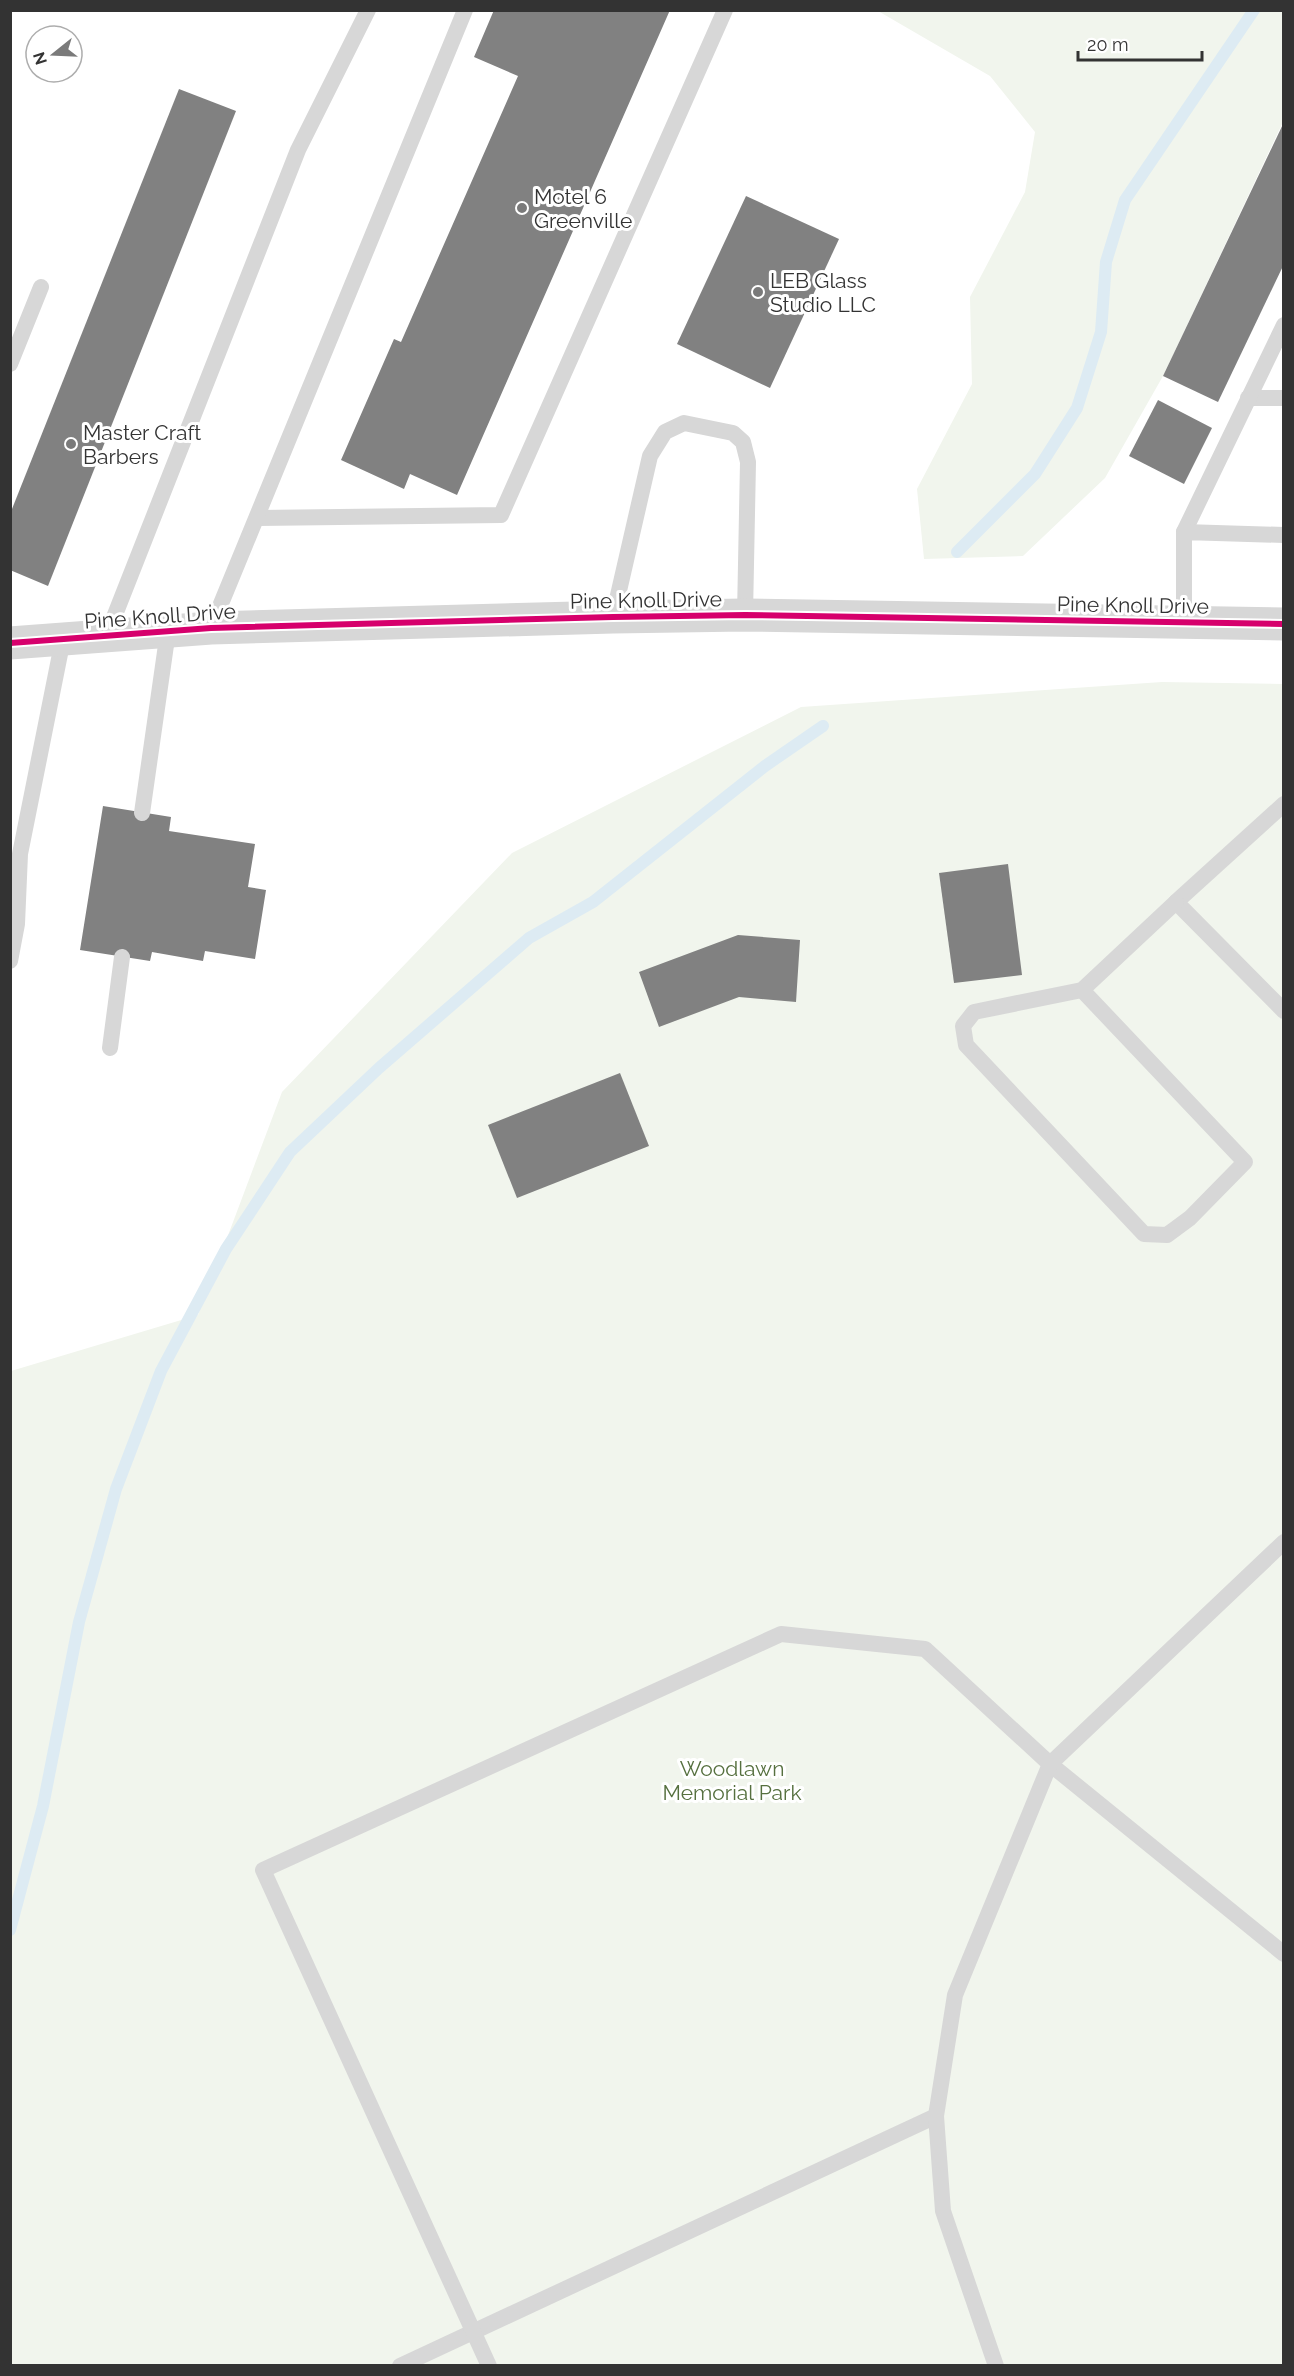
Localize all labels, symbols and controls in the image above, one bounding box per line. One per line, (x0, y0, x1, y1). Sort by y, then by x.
north arrow (24, 24, 84, 84)
scale bar (1078, 24, 1202, 62)
text: 20 m (1087, 34, 1129, 55)
text: N (29, 50, 51, 67)
place label: Motel 6 Greenville (534, 184, 632, 233)
marker: Motel 6 Greenville (515, 201, 529, 215)
place label: LEB Glass Studio LLC (770, 268, 876, 317)
marker: LEB Glass Studio LLC (751, 285, 765, 299)
place label: Master Craft Barbers (83, 420, 201, 469)
marker: Master Craft Barbers (64, 437, 78, 451)
street label: Pine Knoll Drive (570, 586, 722, 614)
street label: Pine Knoll Drive (1057, 591, 1209, 619)
street label: Pine Knoll Drive (83, 598, 237, 634)
park label: Woodlawn Memorial Park (662, 1756, 802, 1805)

